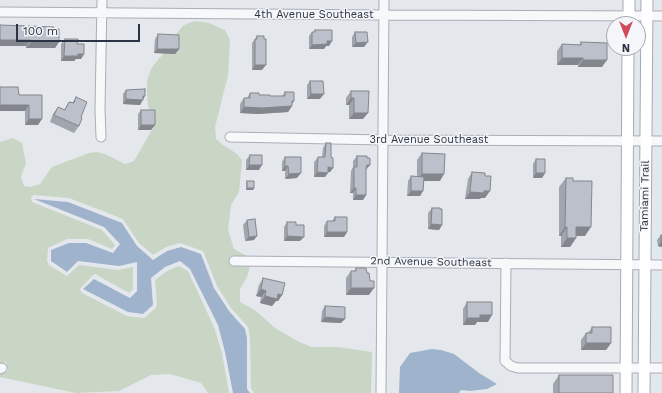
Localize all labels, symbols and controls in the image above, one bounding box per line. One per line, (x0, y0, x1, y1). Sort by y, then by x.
street label: 4th Avenue Southeast (254, 8, 374, 22)
scale bar (18, 16, 142, 42)
north arrow (606, 16, 646, 56)
text: 100 m (23, 24, 58, 38)
text: N (622, 41, 630, 54)
street label: 3rd Avenue Southeast (370, 133, 488, 147)
street label: Tamiami Trail (638, 160, 652, 232)
street label: 2nd Avenue Southeast (370, 254, 492, 270)

